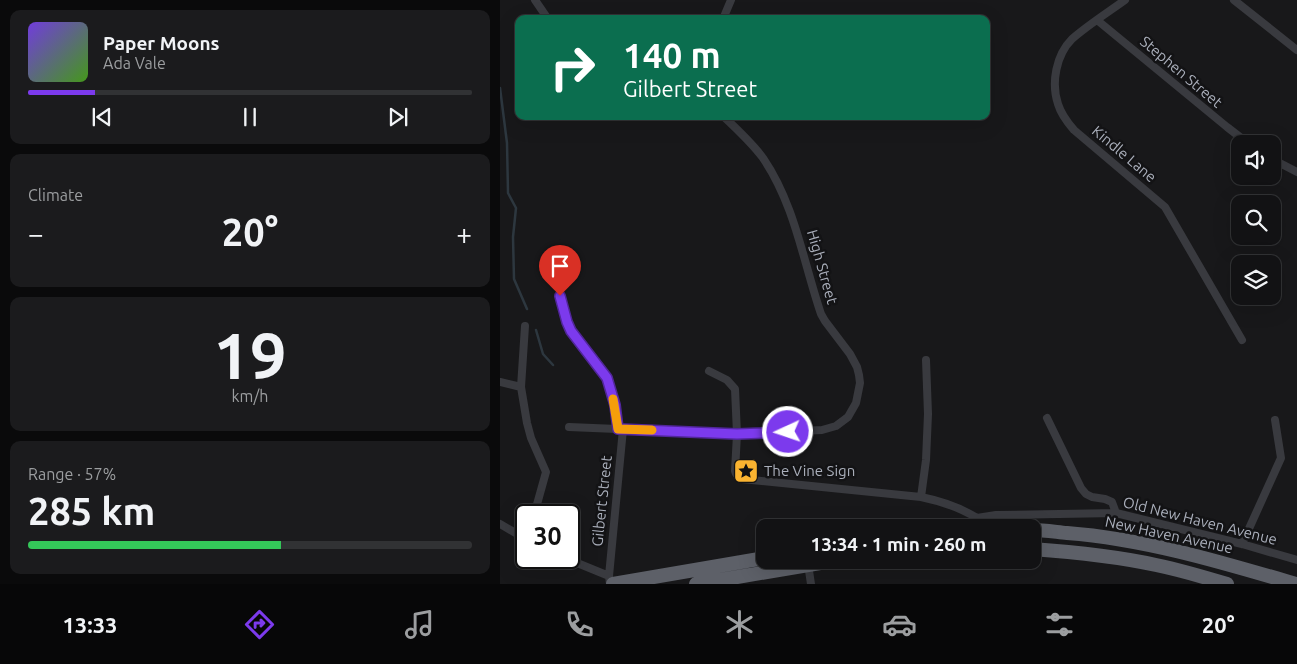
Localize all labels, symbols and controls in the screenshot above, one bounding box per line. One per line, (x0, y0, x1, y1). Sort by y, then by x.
text: Paper Moons (103, 32, 220, 54)
street label: Stephen Street (1137, 32, 1226, 111)
icon: right (540, 35, 605, 100)
text: 140 m (623, 35, 721, 75)
text: Ada Vale (103, 54, 166, 72)
text: Gilbert Street (623, 76, 757, 101)
icon: previous (88, 103, 116, 131)
icon: pause (236, 103, 264, 131)
icon: next (384, 103, 412, 131)
street label: Kindle Lane (1089, 122, 1160, 185)
map controls (1231, 135, 1281, 305)
button: sound (1231, 135, 1281, 185)
text: Climate (28, 186, 83, 204)
button: search (1231, 195, 1281, 245)
text: 20° (222, 211, 278, 253)
text: − (28, 218, 44, 249)
text: + (456, 218, 472, 249)
street label: High Street (804, 228, 841, 306)
pin (539, 245, 581, 296)
icon: arrive (546, 252, 574, 280)
button: layers (1231, 255, 1281, 305)
text: 19 (213, 318, 287, 391)
text: km/h (232, 387, 268, 405)
position arrow (761, 405, 813, 457)
street label: Gilbert Street (588, 454, 615, 547)
place icon: The Vine Sign (733, 458, 759, 484)
place label: The Vine Sign (764, 462, 855, 479)
text: Range · 57% (28, 465, 116, 483)
text: 285 km (28, 490, 155, 532)
street label: Old New Haven Avenue (1121, 493, 1279, 549)
speed limit sign: 30 (515, 504, 580, 569)
street label: New Haven Avenue (1103, 513, 1235, 557)
text: 13:34 · 1 min · 260 m (811, 533, 986, 555)
icon: directions (242, 607, 277, 642)
icon: music (402, 607, 437, 642)
icon: phone (562, 607, 597, 642)
icon: climate (722, 607, 757, 642)
icon: car (882, 607, 917, 642)
icon: filters (1042, 607, 1077, 642)
text: 13:33 (62, 612, 118, 637)
text: 20° (1202, 612, 1234, 637)

